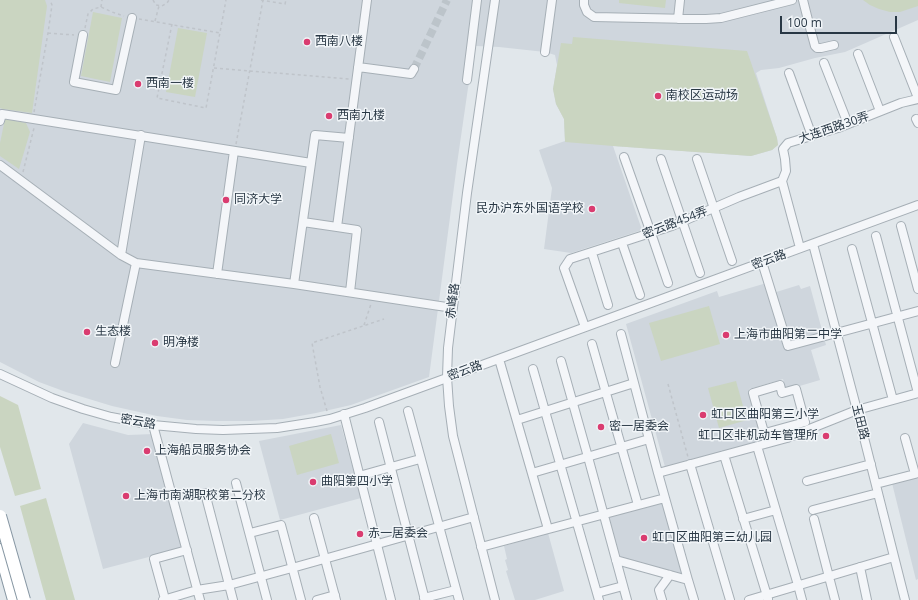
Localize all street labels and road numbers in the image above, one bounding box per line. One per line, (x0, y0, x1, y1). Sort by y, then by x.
street label: 大连西路30弄 (797, 109, 871, 147)
street label: 密云路454弄 (640, 204, 710, 242)
street label: 密云路 (750, 247, 788, 273)
street label: 赤峰路 (444, 282, 462, 320)
street label: 密云路 (446, 358, 484, 384)
street label: 玉田路 (849, 403, 871, 441)
street label: 密云路 (119, 412, 157, 432)

